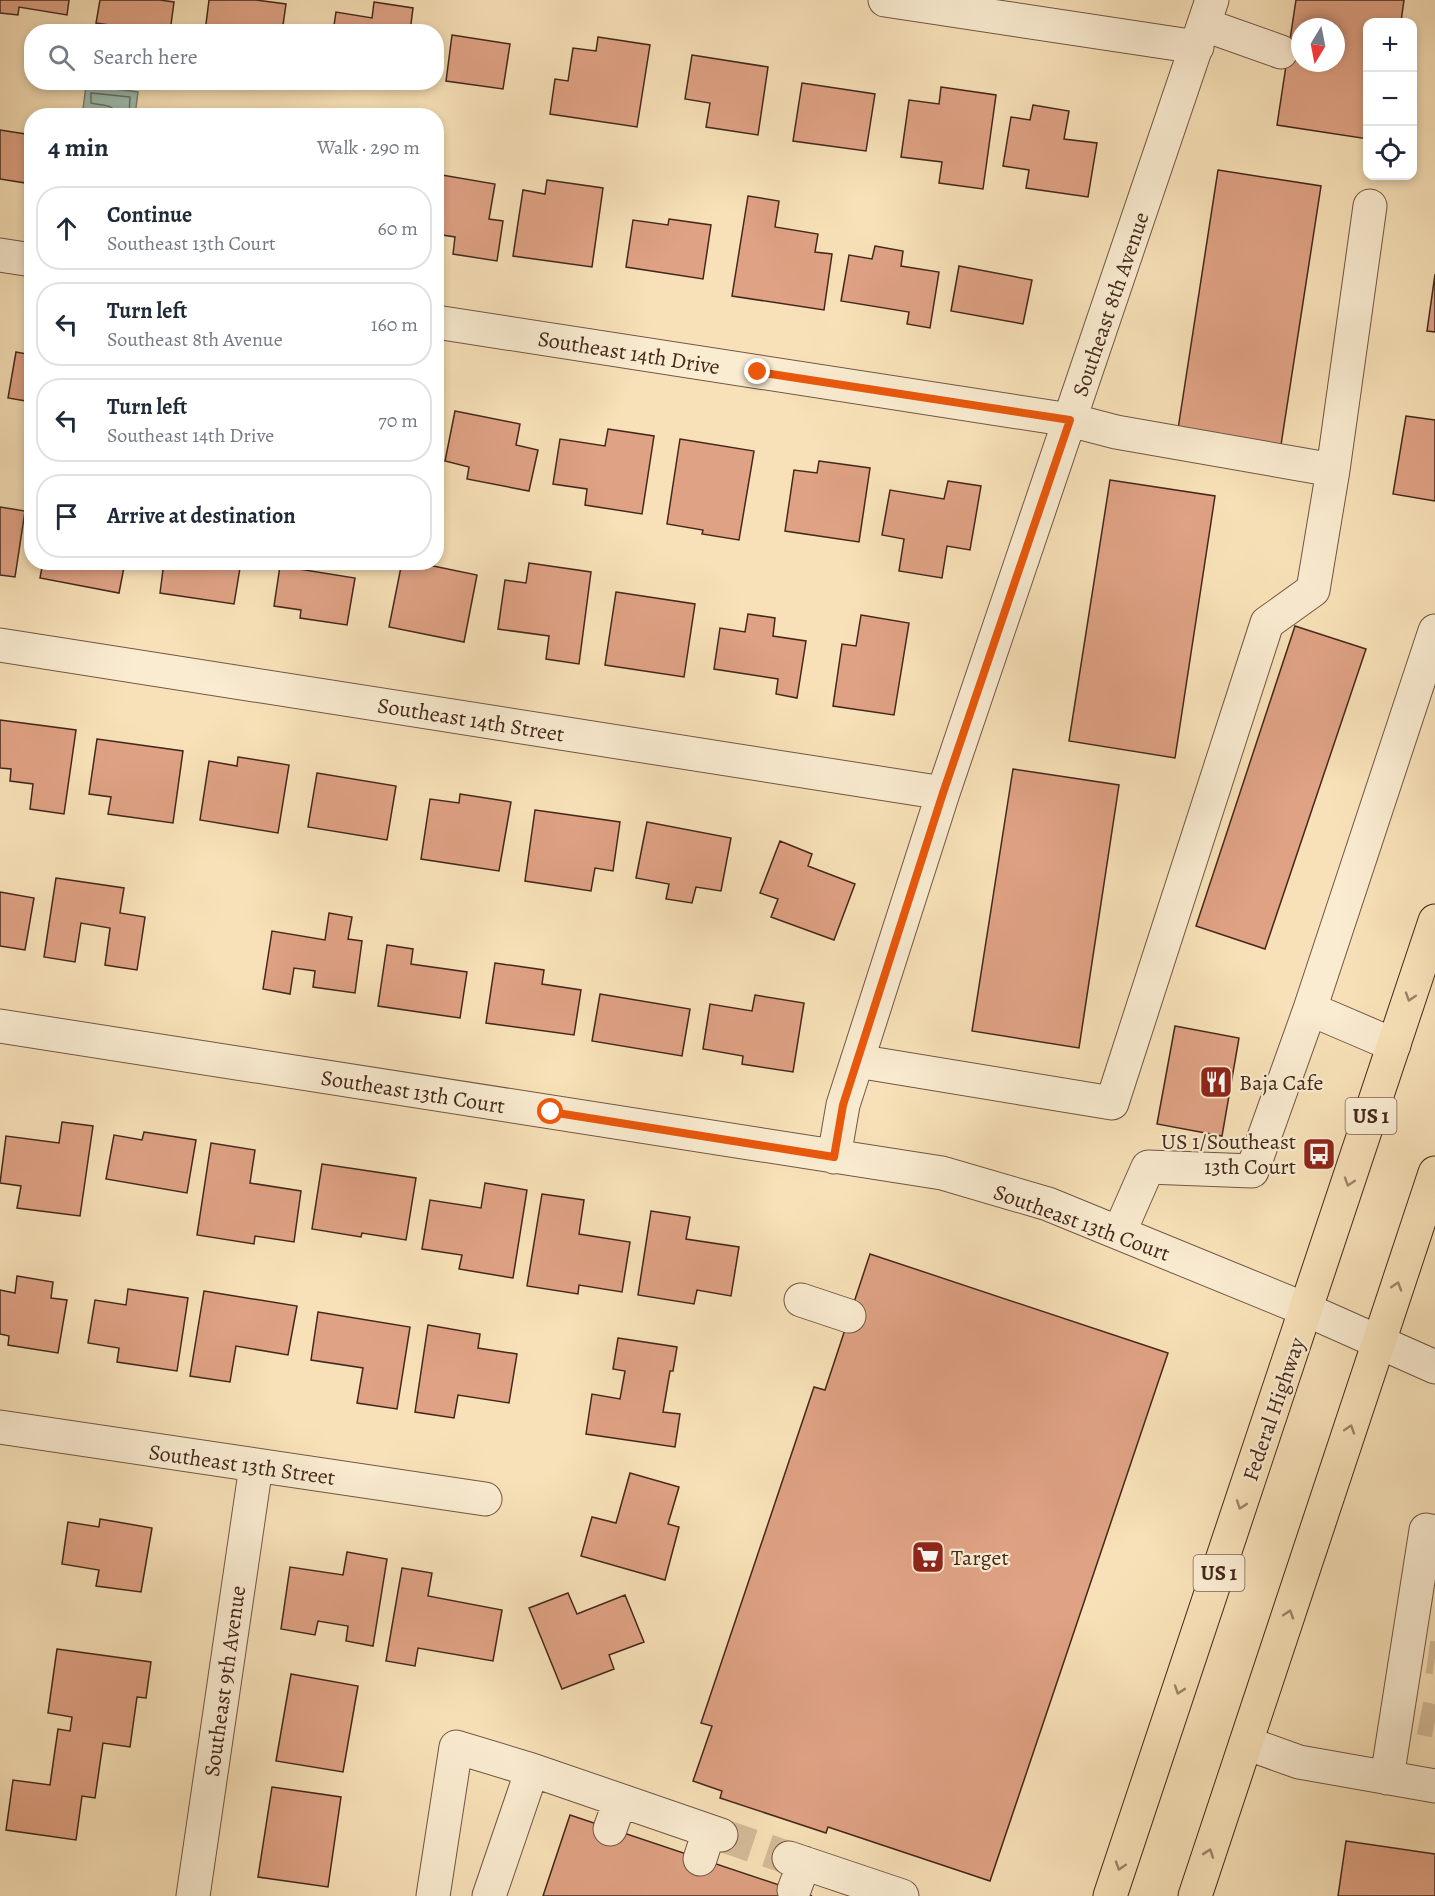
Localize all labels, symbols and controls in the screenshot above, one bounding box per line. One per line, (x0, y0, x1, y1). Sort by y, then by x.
north arrow (1291, 18, 1345, 72)
map controls (1363, 18, 1417, 180)
button: + (1363, 18, 1417, 72)
search box (24, 24, 444, 90)
icon: search (45, 41, 78, 74)
text: Search here (93, 42, 198, 72)
button: − (1363, 72, 1417, 126)
button: locate (1363, 126, 1417, 180)
text: 4 min (48, 130, 109, 165)
text: Walk · 290 m (317, 134, 420, 161)
text: Continue (107, 200, 192, 230)
street label: Southeast 8th Avenue (1065, 208, 1157, 401)
icon: ahead (50, 212, 83, 245)
text: 60 m (378, 215, 418, 242)
text: Southeast 13th Court (107, 230, 276, 257)
text: Turn left (107, 296, 187, 326)
icon: left (50, 308, 83, 341)
text: 160 m (371, 311, 418, 338)
street label: Southeast 14th Drive (536, 324, 722, 382)
text: Southeast 8th Avenue (107, 326, 283, 353)
route end (744, 358, 770, 384)
text: Turn left (107, 392, 187, 422)
icon: left (50, 404, 83, 437)
text: 70 m (378, 407, 418, 434)
text: Southeast 14th Drive (107, 422, 274, 449)
icon: arrive (50, 500, 83, 533)
text: Arrive at destination (107, 501, 296, 531)
street label: Southeast 14th Street (375, 690, 566, 750)
one-way arrow (1405, 991, 1417, 1002)
street label: Southeast 13th Court (319, 1063, 507, 1121)
restaurant icon: Baja Cafe (1198, 1064, 1234, 1100)
place label: Baja Cafe (1239, 1068, 1323, 1098)
route start (537, 1098, 563, 1124)
road number: US 1 (1346, 1098, 1396, 1134)
place label: US 1/Southeast 13th Court (1161, 1127, 1296, 1182)
bus stop icon: US 1/Southeast 13th Court (1301, 1136, 1337, 1172)
one-way arrow (1344, 1176, 1356, 1187)
street label: Southeast 13th Court (989, 1177, 1174, 1269)
one-way arrow (1390, 1281, 1403, 1292)
street label: Federal Highway (1235, 1333, 1313, 1485)
one-way arrow (1343, 1424, 1355, 1435)
street label: Southeast 13th Street (147, 1437, 337, 1493)
one-way arrow (1236, 1499, 1249, 1510)
supermarket icon: Target (910, 1539, 946, 1575)
place label: Target (951, 1543, 1009, 1573)
road number: US 1 (1194, 1555, 1244, 1591)
street label: Southeast 9th Avenue (197, 1584, 253, 1779)
one-way arrow (1281, 1609, 1294, 1620)
one-way arrow (1174, 1684, 1187, 1695)
one-way arrow (1202, 1848, 1215, 1859)
one-way arrow (1115, 1860, 1128, 1871)

